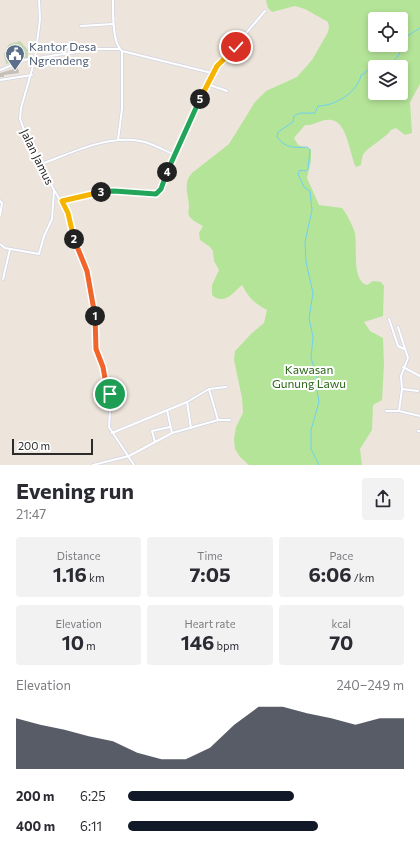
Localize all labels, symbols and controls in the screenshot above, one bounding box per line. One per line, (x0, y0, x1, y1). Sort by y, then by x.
map controls (368, 12, 408, 100)
button: locate (368, 12, 408, 52)
pin (219, 30, 253, 64)
icon: check (225, 36, 247, 58)
place label: Kantor Desa Ngrendeng (29, 39, 96, 67)
public building icon: Kantor Desa Ngrendeng (4, 43, 26, 71)
button: layers (368, 60, 408, 100)
pin: 5 (190, 89, 210, 109)
text: 5 (197, 92, 203, 105)
street label: Jalan Jamus (17, 126, 57, 187)
pin: 4 (157, 162, 177, 182)
text: 4 (164, 165, 170, 178)
pin: 3 (91, 182, 111, 202)
text: 3 (98, 185, 104, 198)
pin: 2 (64, 229, 84, 249)
text: 2 (71, 232, 77, 245)
pin: 1 (85, 306, 105, 326)
text: 1 (93, 309, 97, 322)
park label: Kawasan Gunung Lawu (272, 362, 346, 390)
pin (93, 377, 127, 411)
icon: arrive (99, 383, 121, 405)
scale bar (12, 437, 93, 456)
text: 200 m (18, 439, 50, 452)
text: Evening run (16, 477, 134, 504)
button: share (362, 478, 404, 520)
text: 21:47 (16, 506, 46, 522)
text: Distance (57, 549, 101, 562)
text: Time (197, 549, 223, 562)
text: Pace (329, 549, 353, 562)
text: 1.16 (53, 562, 87, 586)
text: 7:05 (189, 562, 231, 586)
text: 6:06 (308, 562, 352, 586)
text: km (87, 571, 105, 584)
text: /km (352, 571, 374, 584)
text: Elevation (55, 617, 102, 630)
text: Heart rate (184, 617, 236, 630)
text: kcal (331, 617, 351, 630)
text: 10 (62, 630, 84, 654)
text: 146 (181, 630, 214, 654)
text: 70 (329, 630, 353, 654)
text: m (84, 639, 96, 652)
text: bpm (214, 639, 239, 652)
text: Elevation (16, 677, 71, 693)
text: 240–249 m (337, 677, 404, 693)
text: 200 m (16, 788, 54, 804)
text: 6:25 (80, 788, 106, 804)
text: 400 m (16, 818, 55, 834)
text: 6:11 (80, 818, 102, 834)

